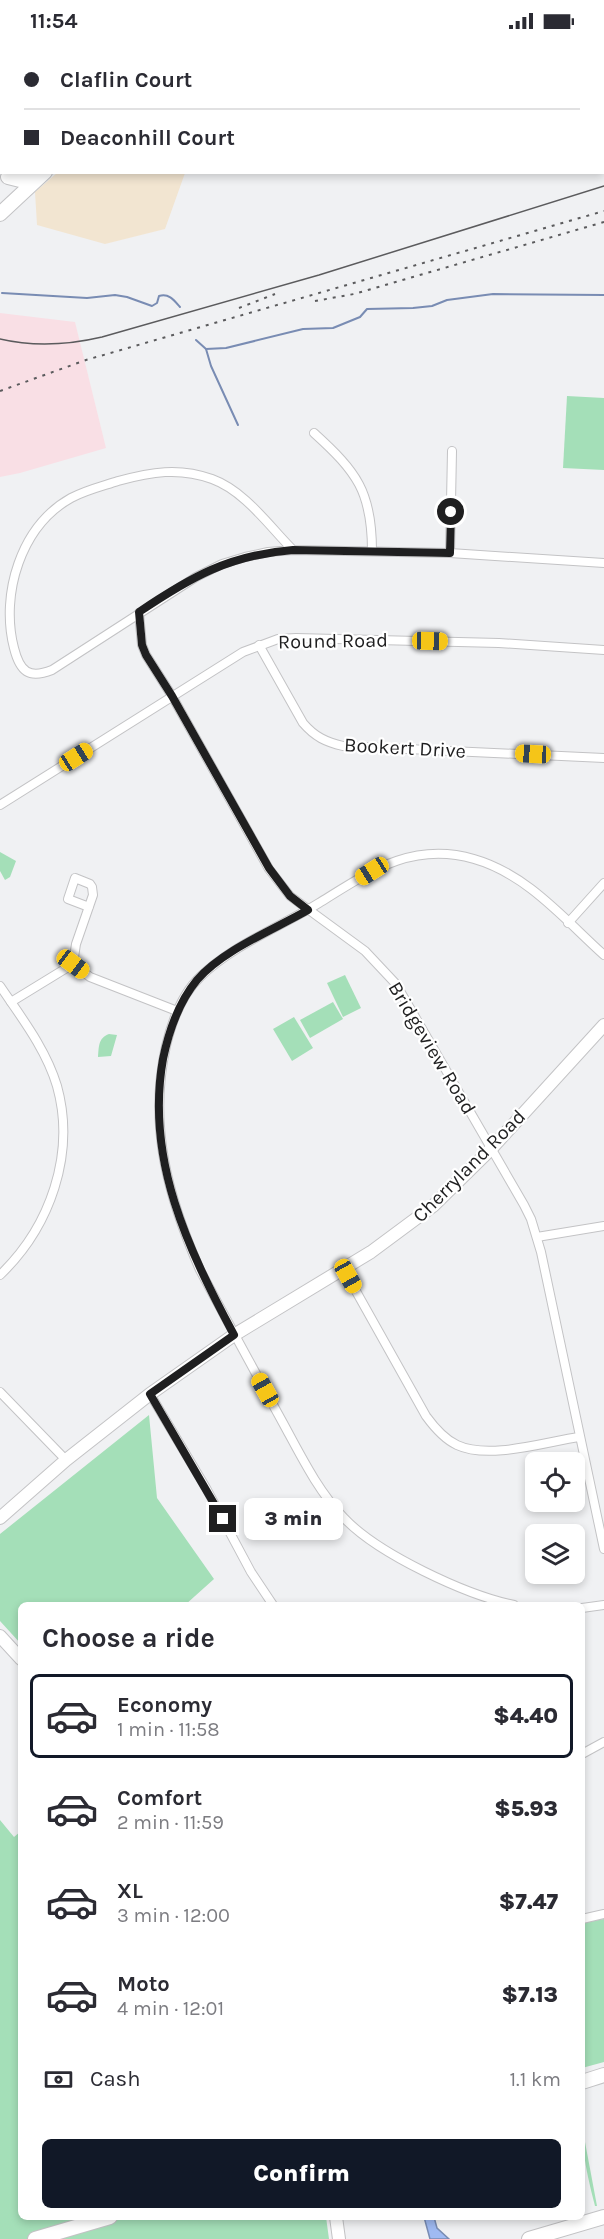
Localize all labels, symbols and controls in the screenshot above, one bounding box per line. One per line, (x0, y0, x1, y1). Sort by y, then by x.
text: 11:54 (30, 8, 78, 34)
text: Claflin Court (60, 67, 192, 93)
text: Deaconhill Court (60, 125, 235, 151)
route start (437, 498, 464, 525)
street label: Round Road (278, 629, 388, 653)
car (412, 632, 448, 650)
street label: Bookert Drive (343, 733, 467, 763)
car (56, 740, 96, 774)
car (515, 744, 551, 764)
car (352, 854, 392, 888)
car (53, 946, 93, 982)
street label: Bridgeview Road (383, 978, 481, 1118)
street label: Cherryland Road (408, 1105, 530, 1227)
car (331, 1256, 365, 1296)
car (248, 1370, 282, 1410)
map controls (525, 1452, 585, 1584)
button: locate (525, 1452, 585, 1512)
callout: 3 min (244, 1498, 343, 1540)
route end (209, 1505, 236, 1532)
text: 3 min (265, 1507, 322, 1530)
button: layers (525, 1524, 585, 1584)
text: Choose a ride (42, 1622, 215, 1654)
icon: car (45, 1689, 99, 1743)
text: Economy (117, 1692, 212, 1718)
text: $4.40 (493, 1703, 558, 1729)
text: 1 min · 11:58 (117, 1718, 220, 1741)
icon: car (45, 1782, 99, 1836)
text: Comfort (117, 1785, 202, 1811)
text: $5.93 (494, 1796, 558, 1822)
text: 2 min · 11:59 (117, 1811, 224, 1834)
icon: car (45, 1875, 99, 1929)
text: XL (117, 1878, 143, 1904)
text: $7.47 (499, 1889, 558, 1915)
text: 3 min · 12:00 (117, 1904, 230, 1927)
icon: car (45, 1968, 99, 2022)
text: Moto (117, 1971, 170, 1997)
text: $7.13 (501, 1982, 558, 2008)
text: 4 min · 12:01 (117, 1997, 224, 2020)
icon: cash (42, 2063, 75, 2096)
text: Cash (90, 2066, 140, 2092)
text: 1.1 km (509, 2068, 561, 2091)
button: Confirm (42, 2139, 561, 2208)

